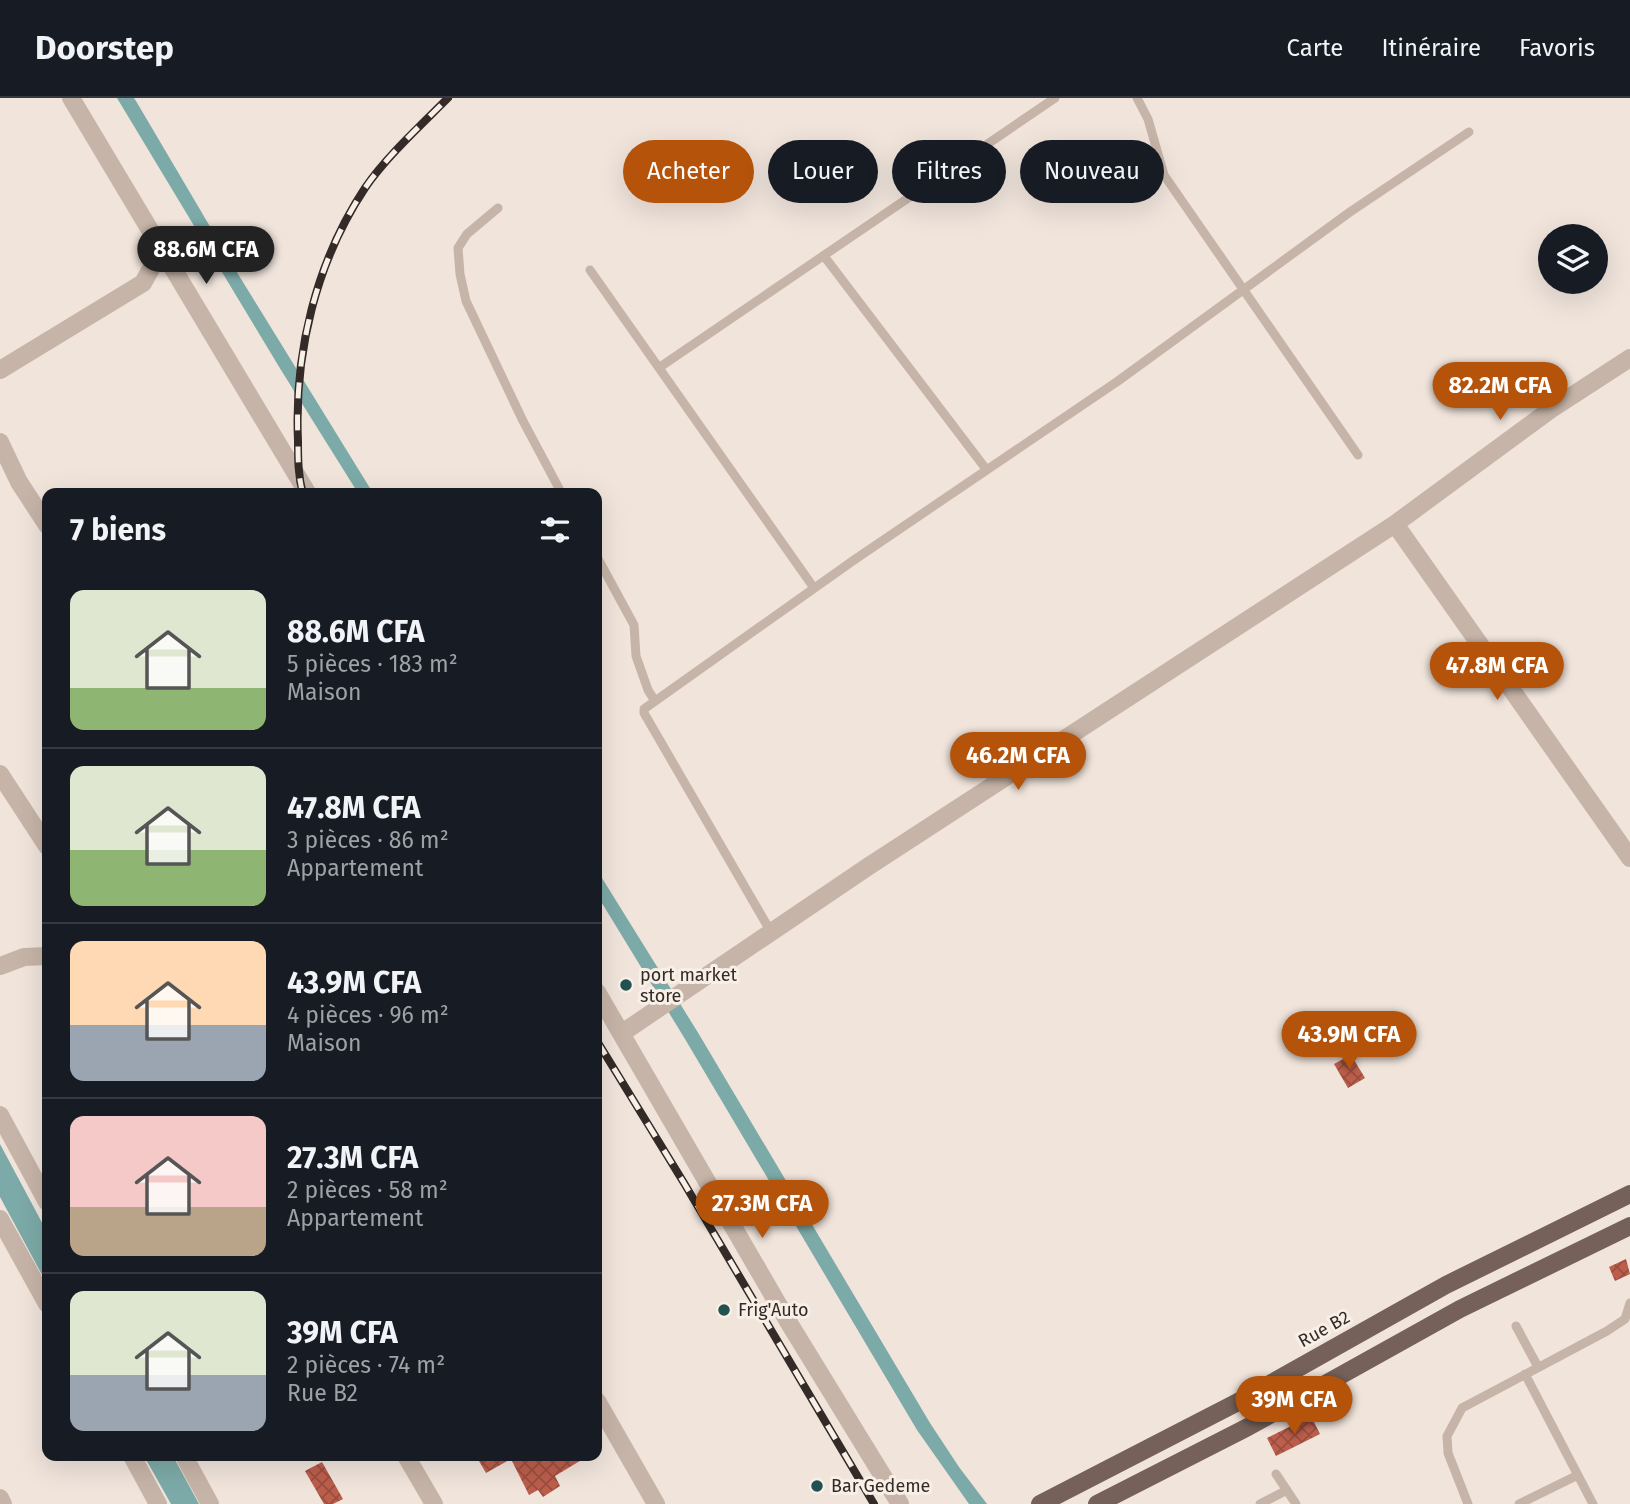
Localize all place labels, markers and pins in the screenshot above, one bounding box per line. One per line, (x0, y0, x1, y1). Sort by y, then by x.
pin: 88.6M CFA (126, 226, 286, 286)
pin: 82.2M CFA (1420, 362, 1580, 422)
pin: 47.8M CFA (1417, 642, 1577, 702)
pin: 46.2M CFA (938, 732, 1098, 792)
place label: port market store (640, 964, 737, 1007)
marker: port market store (618, 977, 634, 993)
pin: 43.9M CFA (1269, 1012, 1429, 1071)
pin: 27.3M CFA (682, 1180, 842, 1240)
place label: Frig'Auto (738, 1299, 809, 1321)
marker: Frig'Auto (716, 1302, 732, 1318)
pin: 39M CFA (1229, 1376, 1359, 1436)
place label: Bar Gedeme (831, 1475, 930, 1497)
marker: Bar Gedeme (809, 1478, 825, 1494)

